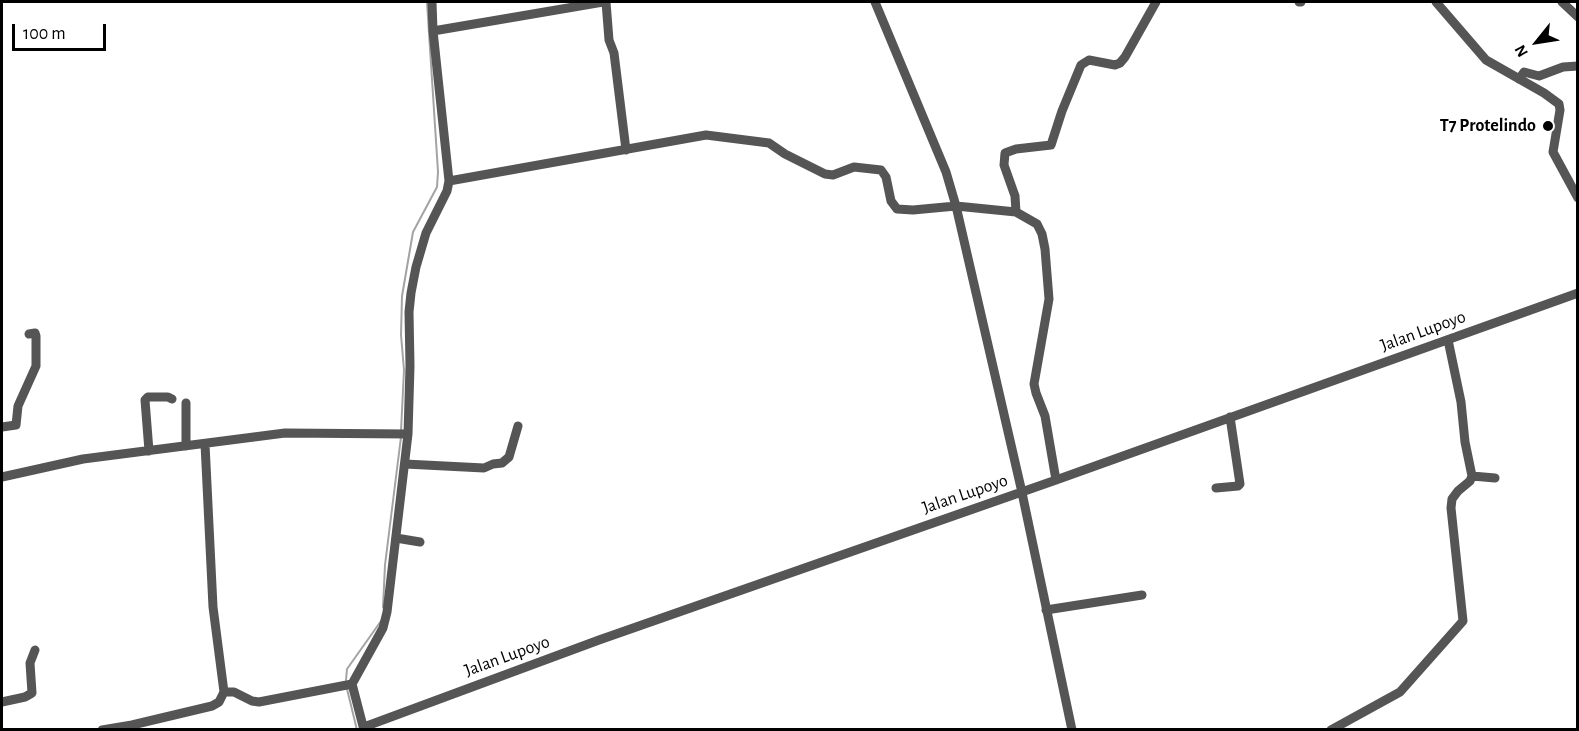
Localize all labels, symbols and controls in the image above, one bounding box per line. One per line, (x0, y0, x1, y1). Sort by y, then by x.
scale bar (15, 12, 110, 50)
north arrow (1507, 12, 1567, 72)
text: 100 m (23, 25, 66, 43)
text: N (1512, 42, 1531, 60)
place label: T7 Protelindo (1440, 115, 1536, 137)
marker: T7 Protelindo (1541, 119, 1555, 133)
street label: Jalan Lupoyo (1377, 306, 1469, 356)
street label: Jalan Lupoyo (919, 469, 1011, 519)
street label: Jalan Lupoyo (461, 631, 553, 681)

